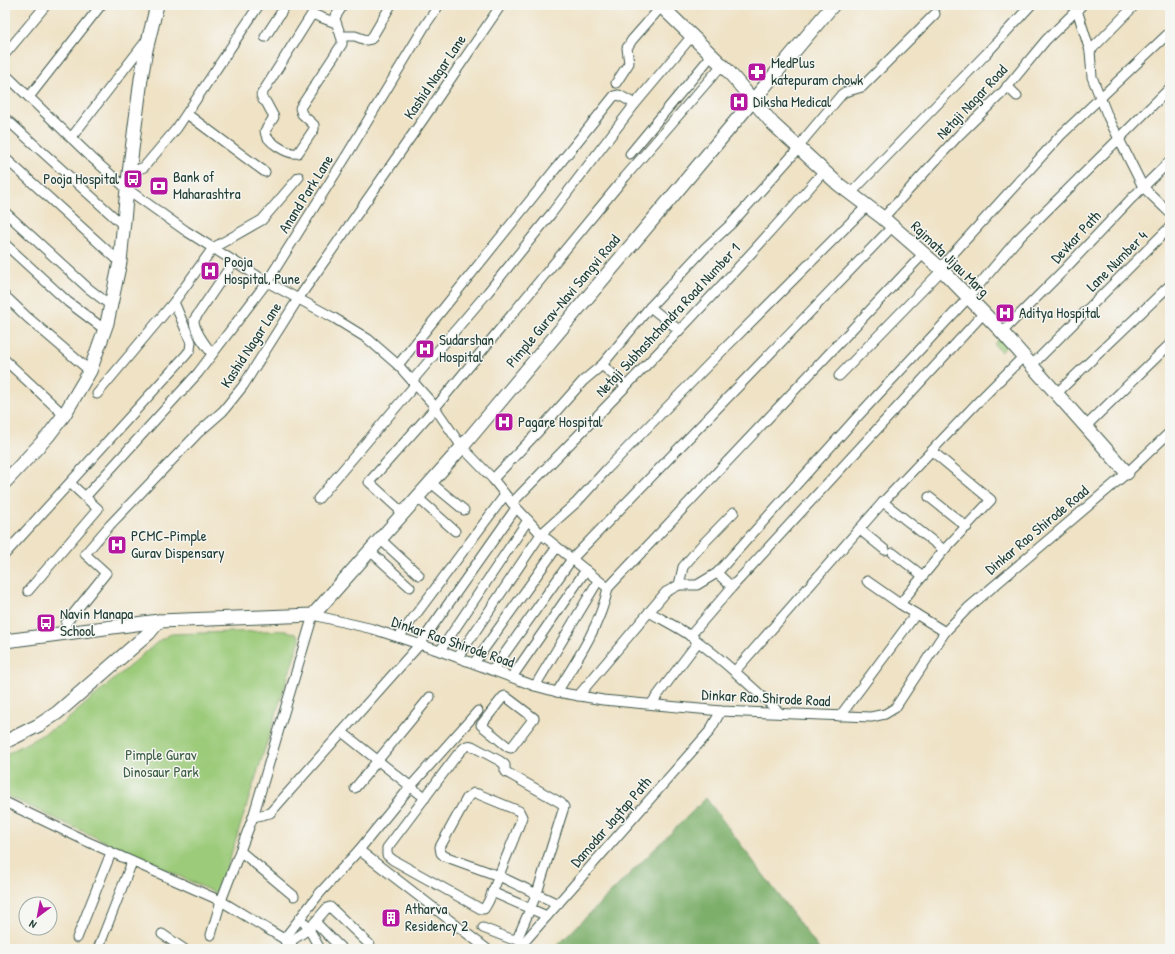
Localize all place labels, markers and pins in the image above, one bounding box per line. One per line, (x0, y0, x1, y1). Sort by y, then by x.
place label: MedPlus katepuram chowk (771, 52, 863, 90)
pharmacy icon: MedPlus katepuram chowk (746, 61, 768, 83)
hospital icon: Diksha Medical (728, 91, 750, 113)
place label: Diksha Medical (753, 91, 831, 112)
place label: Bank of Maharashtra (173, 166, 241, 204)
place label: Pooja Hospital (43, 168, 119, 189)
bus stop icon: Pooja Hospital (122, 168, 144, 190)
bank icon: Bank of Maharashtra (148, 175, 170, 197)
place label: Pooja Hospital, Pune (224, 251, 300, 289)
hospital icon: Pooja Hospital, Pune (199, 260, 221, 282)
hospital icon: Aditya Hospital (994, 302, 1016, 324)
place label: Aditya Hospital (1019, 302, 1100, 323)
place label: Sudarshan Hospital (439, 329, 494, 367)
hospital icon: Sudarshan Hospital (414, 338, 436, 360)
hospital icon: Pagare Hospital (493, 411, 515, 433)
place label: Pagare Hospital (518, 411, 603, 432)
place label: PCMC-Pimple Gurav Dispensary (131, 525, 225, 563)
hospital icon: PCMC-Pimple Gurav Dispensary (106, 534, 128, 556)
place label: Navin Manapa School (60, 603, 133, 641)
bus stop icon: Navin Manapa School (35, 612, 57, 634)
place label: Atharva Residency 2 (405, 898, 468, 936)
building icon: Atharva Residency 2 (380, 907, 402, 929)

